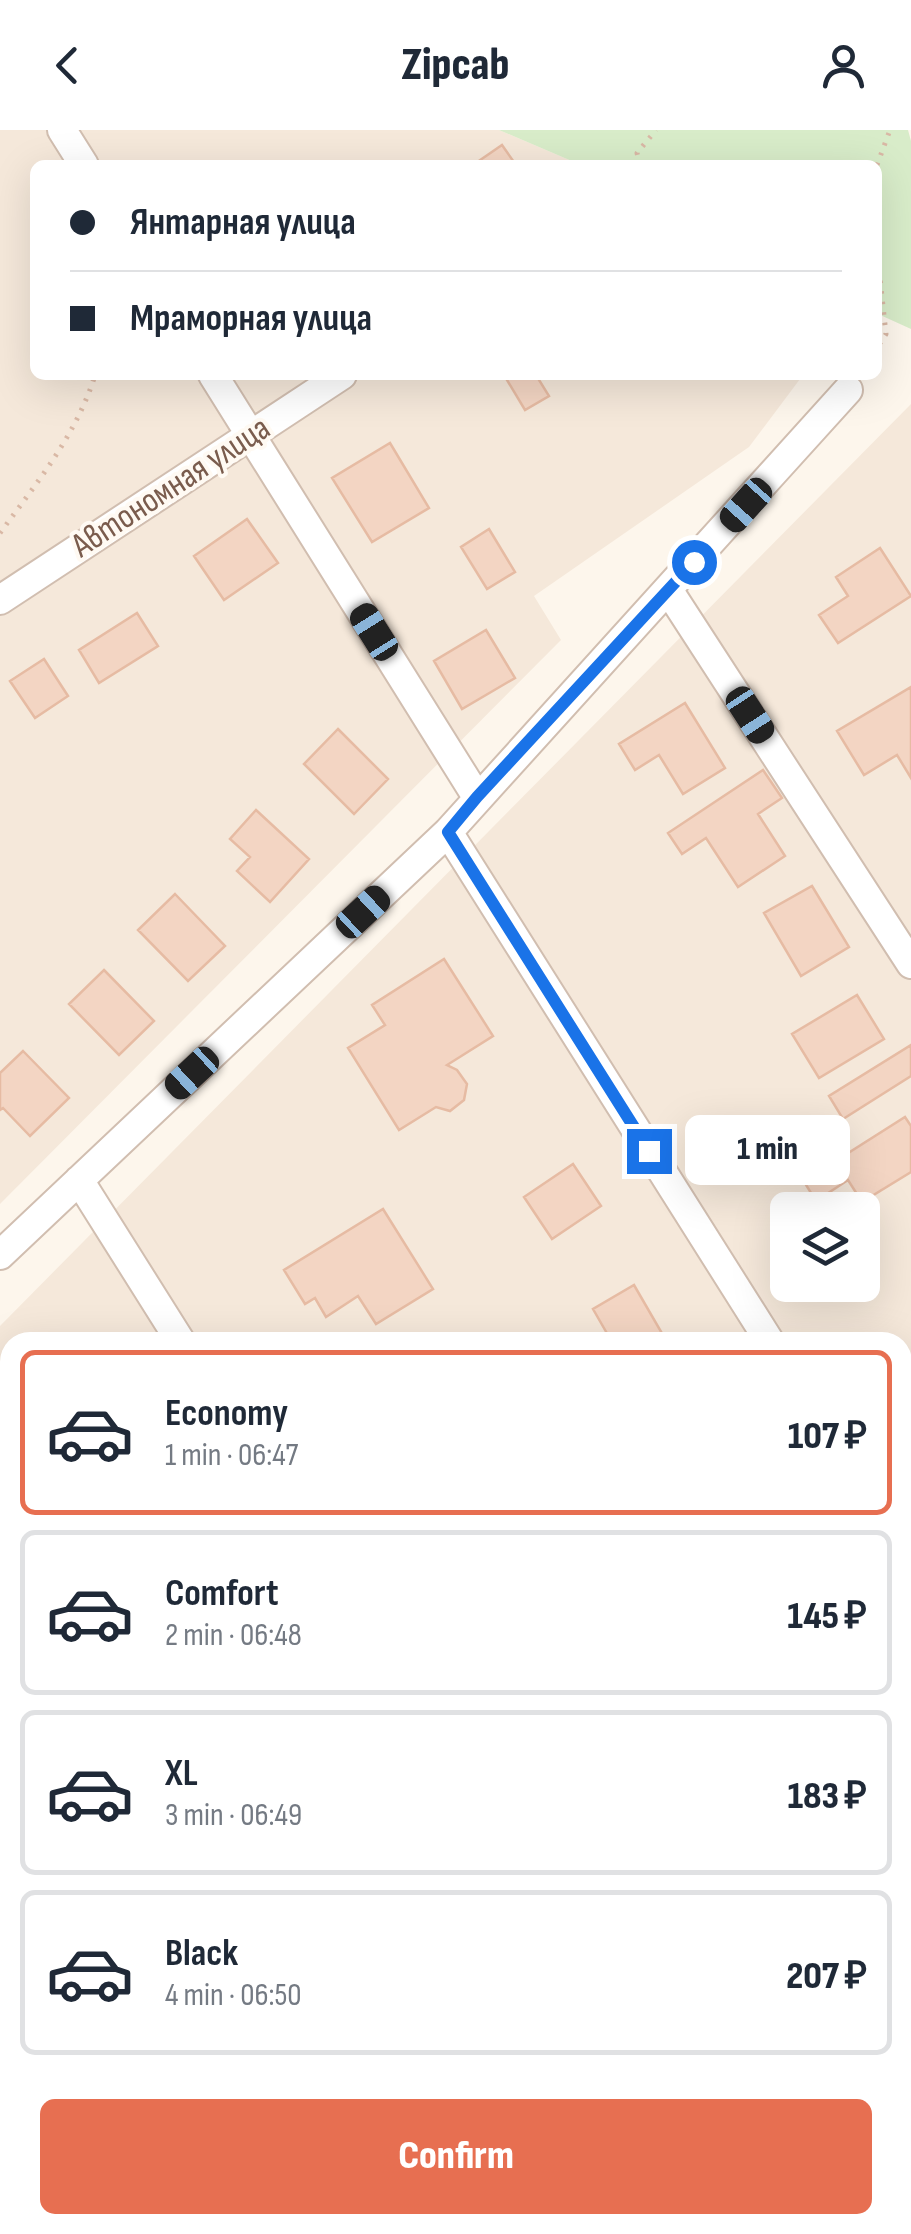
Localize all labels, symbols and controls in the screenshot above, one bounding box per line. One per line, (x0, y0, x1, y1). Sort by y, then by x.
icon: back (40, 38, 95, 93)
text: Zipcab (402, 38, 509, 93)
icon: person (816, 38, 871, 93)
text: Янтарная улица (130, 200, 356, 245)
text: Мраморная улица (130, 296, 372, 341)
street label: Автономная улица (63, 407, 278, 568)
car (715, 473, 777, 537)
route start (672, 540, 717, 585)
car (345, 599, 403, 665)
car (721, 682, 779, 748)
car (331, 881, 395, 943)
car (160, 1042, 224, 1104)
callout: 1 min (684, 1116, 849, 1186)
route end (627, 1129, 672, 1174)
text: 1 min (737, 1130, 798, 1169)
map controls (770, 1192, 880, 1302)
button: layers (770, 1192, 880, 1302)
icon: car (45, 1388, 135, 1478)
text: Economy (165, 1391, 288, 1436)
text: 107 ₽ (788, 1414, 867, 1459)
text: 1 min · 06:47 (165, 1436, 298, 1475)
icon: car (45, 1568, 135, 1658)
text: Comfort (165, 1571, 279, 1616)
text: 145 ₽ (787, 1594, 867, 1639)
text: 2 min · 06:48 (165, 1616, 302, 1655)
icon: car (45, 1748, 135, 1838)
text: XL (165, 1751, 198, 1796)
text: 183 ₽ (787, 1774, 867, 1819)
text: 3 min · 06:49 (165, 1796, 302, 1835)
icon: car (45, 1928, 135, 2018)
text: Black (165, 1931, 238, 1976)
text: 207 ₽ (786, 1954, 867, 1999)
text: 4 min · 06:50 (165, 1976, 302, 2015)
button: Confirm (40, 2099, 872, 2214)

